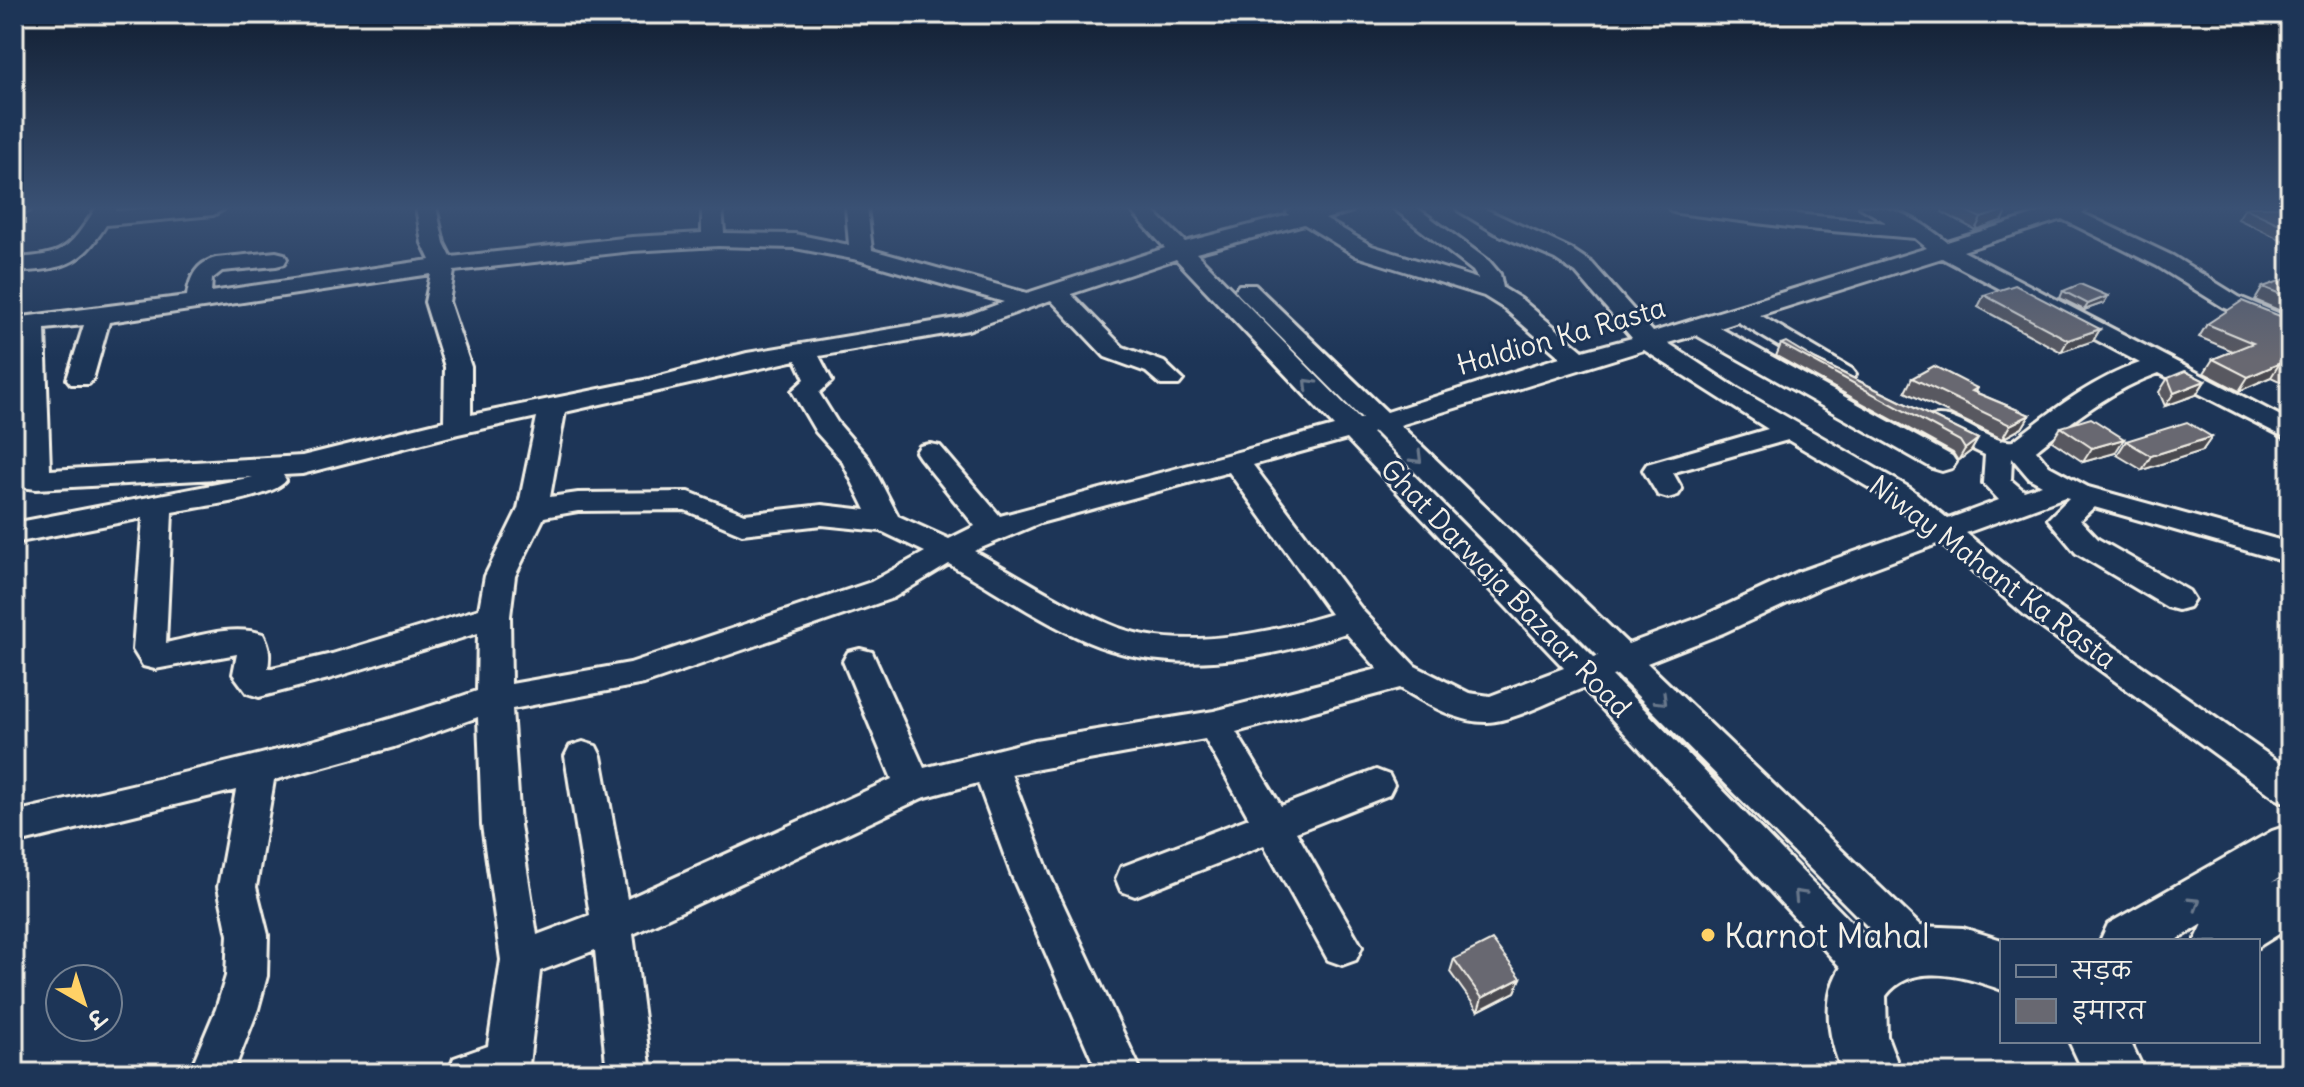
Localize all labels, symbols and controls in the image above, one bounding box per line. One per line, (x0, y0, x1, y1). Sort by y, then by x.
street label: Haldion Ka Rasta (1453, 289, 1669, 383)
one-way arrow (1304, 379, 1318, 393)
one-way arrow (1408, 449, 1422, 464)
street label: Ghat Darwaja Bazaar Road (1373, 451, 1639, 725)
street label: Niway Mahant Ka Rasta (1862, 467, 2124, 677)
one-way arrow (1653, 691, 1667, 705)
one-way arrow (1793, 890, 1808, 904)
one-way arrow (2186, 897, 2201, 913)
place label: Karnot Mahal (1724, 914, 1930, 957)
marker: Karnot Mahal (1699, 926, 1717, 944)
legend (2000, 939, 2260, 1043)
text: सड़क (2070, 955, 2133, 985)
north arrow (44, 963, 124, 1043)
text: इमारत (2072, 995, 2147, 1025)
text: उ (80, 1002, 113, 1036)

